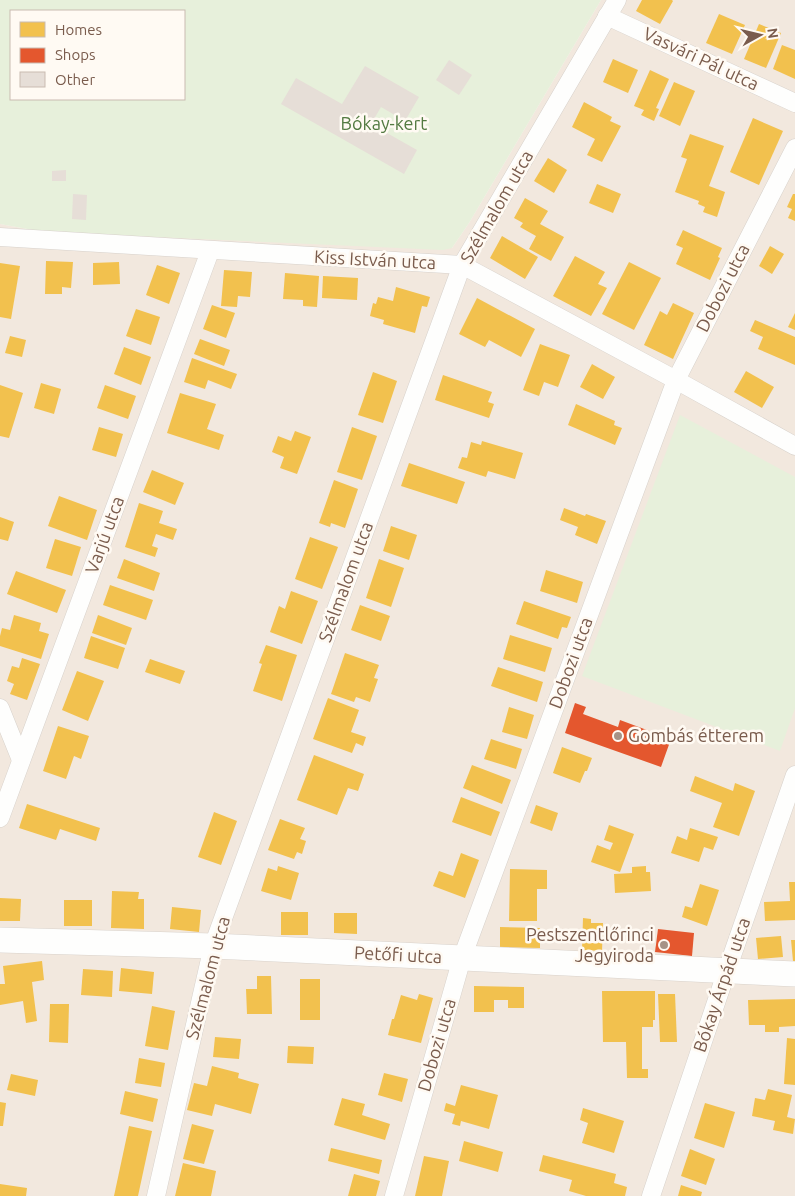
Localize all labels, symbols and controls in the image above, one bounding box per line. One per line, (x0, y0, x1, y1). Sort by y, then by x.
legend (10, 10, 185, 100)
north arrow (735, 10, 785, 60)
text: Homes (55, 21, 102, 38)
street label: Vasvári Pál utca (641, 23, 762, 94)
text: N (764, 27, 782, 39)
text: Shops (55, 46, 96, 63)
text: Other (55, 71, 95, 88)
park label: Bókay-kert (341, 113, 427, 133)
street label: Szélmalom utca (456, 147, 536, 266)
street label: Dobozi utca (691, 240, 753, 335)
street label: Kiss István utca (313, 246, 437, 272)
street label: Varjú utca (81, 493, 127, 576)
street label: Szélmalom utca (314, 519, 376, 645)
street label: Dobozi utca (544, 614, 596, 711)
place label: Gombás étterem (628, 725, 764, 745)
marker: Gombás étterem (612, 730, 624, 742)
street label: Szélmalom utca (181, 914, 233, 1042)
street label: Bókay Árpád utca (688, 914, 753, 1055)
place label: Pestszentlőrinci Jegyiroda (526, 924, 654, 965)
marker: Pestszentlőrinci Jegyiroda (658, 939, 670, 951)
street label: Petőfi utca (354, 942, 443, 966)
street label: Dobozi utca (413, 996, 459, 1094)

